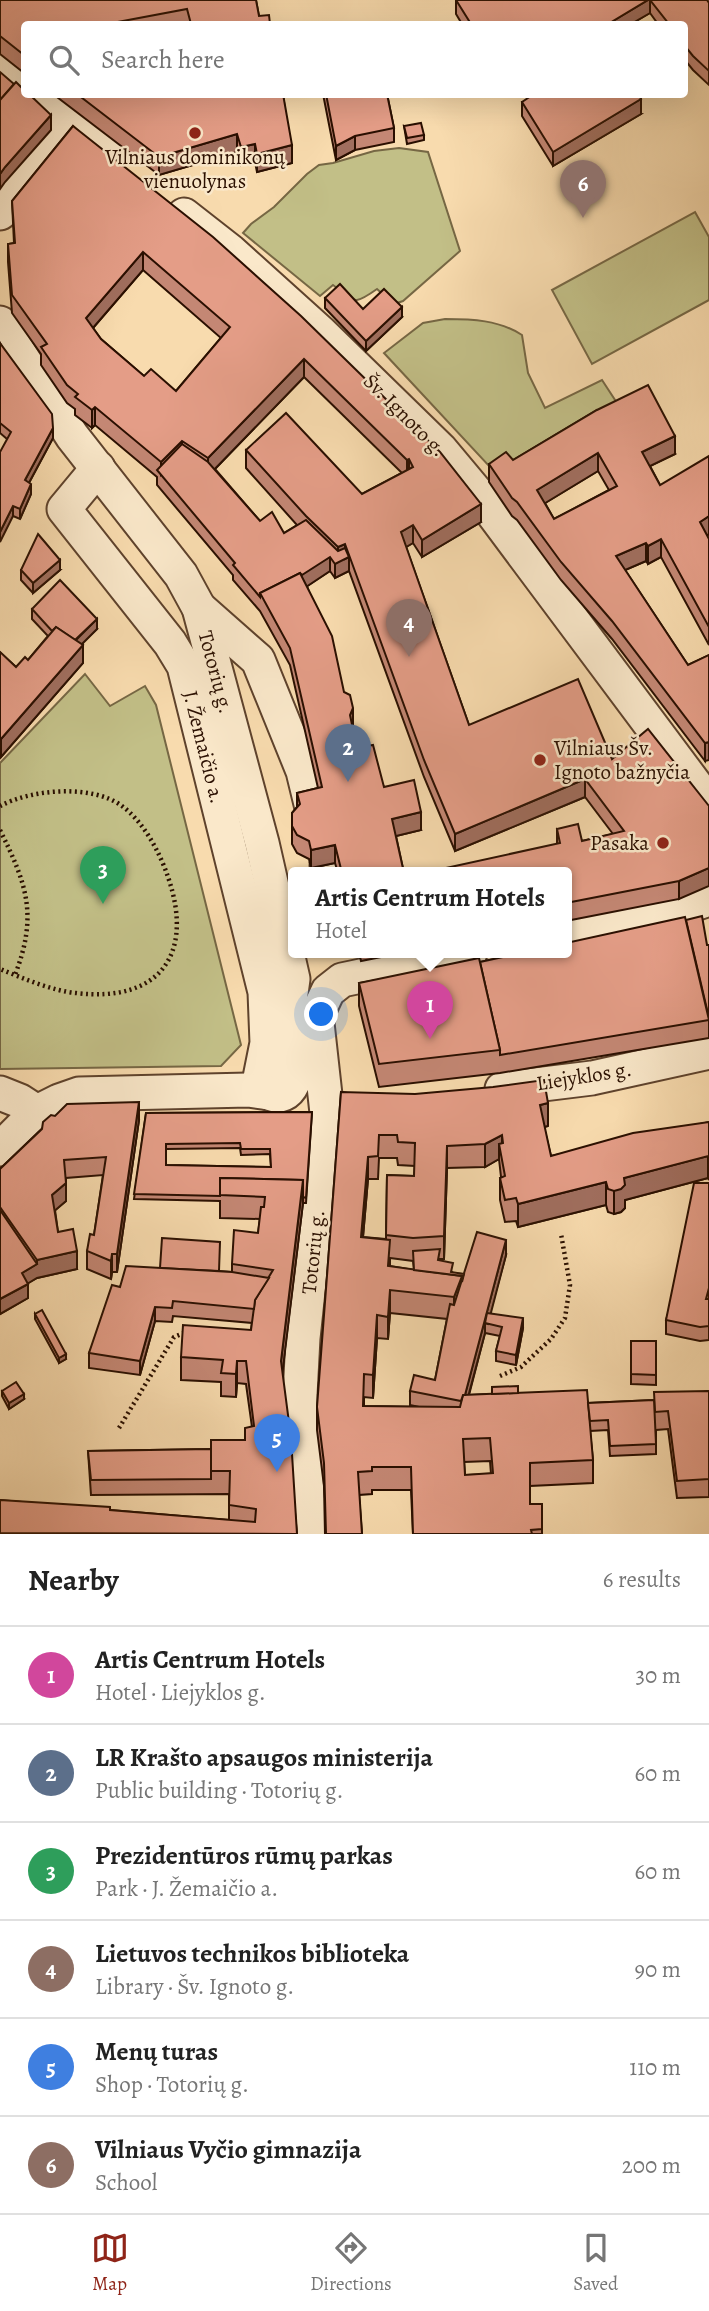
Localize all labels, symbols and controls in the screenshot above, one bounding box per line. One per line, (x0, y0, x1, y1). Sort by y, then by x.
search box (21, 21, 688, 98)
icon: search (45, 41, 83, 79)
text: Search here (101, 42, 225, 77)
marker: Vilniaus dominikonų vienuolynas (187, 125, 203, 141)
place label: Vilniaus dominikonų vienuolynas (104, 143, 286, 195)
pin: 6 (560, 160, 606, 218)
street label: Šv. Ignoto g. (357, 367, 453, 463)
pin: 4 (386, 599, 432, 657)
street label: Totorių g. (192, 628, 240, 716)
street label: J. Žemaičio a. (176, 688, 232, 806)
pin: 2 (325, 724, 371, 782)
place label: Vilniaus Šv. Ignoto bažnyčia (553, 734, 690, 786)
marker: Vilniaus Šv. Ignoto bažnyčia (532, 752, 548, 768)
place label: Pasaka (590, 829, 649, 857)
marker: Pasaka (655, 835, 671, 851)
pin: 3 (80, 846, 126, 904)
popup (288, 867, 572, 958)
text: Artis Centrum Hotels (315, 880, 545, 915)
text: Hotel (315, 915, 367, 946)
pin: 1 (407, 981, 453, 1039)
your location (304, 997, 338, 1031)
street label: Liejyklos g. (534, 1055, 634, 1097)
street label: Totorių g. (295, 1209, 331, 1295)
pin: 5 (254, 1414, 300, 1472)
text: Nearby (28, 1560, 119, 1600)
text: 6 results (603, 1564, 681, 1595)
text: Artis Centrum Hotels (95, 1642, 325, 1677)
text: 1 (47, 1660, 55, 1691)
text: 30 m (635, 1660, 681, 1691)
text: Hotel · Liejyklos g. (95, 1677, 266, 1708)
text: LR Krašto apsaugos ministerija (95, 1740, 433, 1775)
text: 2 (45, 1758, 57, 1789)
text: 60 m (634, 1758, 681, 1789)
text: Public building · Totorių g. (95, 1775, 344, 1806)
text: Prezidentūros rūmų parkas (95, 1838, 393, 1873)
text: 3 (46, 1856, 56, 1887)
text: 60 m (634, 1856, 681, 1887)
text: Park · J. Žemaičio a. (95, 1873, 278, 1904)
text: Lietuvos technikos biblioteka (95, 1936, 409, 1971)
text: 4 (46, 1954, 56, 1985)
text: 90 m (635, 1954, 681, 1985)
text: Library · Šv. Ignoto g. (95, 1971, 294, 2002)
text: Menų turas (95, 2034, 218, 2069)
text: 5 (46, 2052, 56, 2083)
text: 110 m (629, 2052, 681, 2083)
text: Shop · Totorių g. (95, 2069, 249, 2100)
text: Vilniaus Vyčio gimnazija (95, 2132, 362, 2167)
text: 6 (46, 2150, 56, 2181)
text: 200 m (622, 2150, 681, 2181)
text: School (95, 2167, 157, 2198)
tab: Map (91, 2229, 129, 2297)
tab: Directions (310, 2229, 392, 2297)
tab: Saved (573, 2229, 618, 2297)

